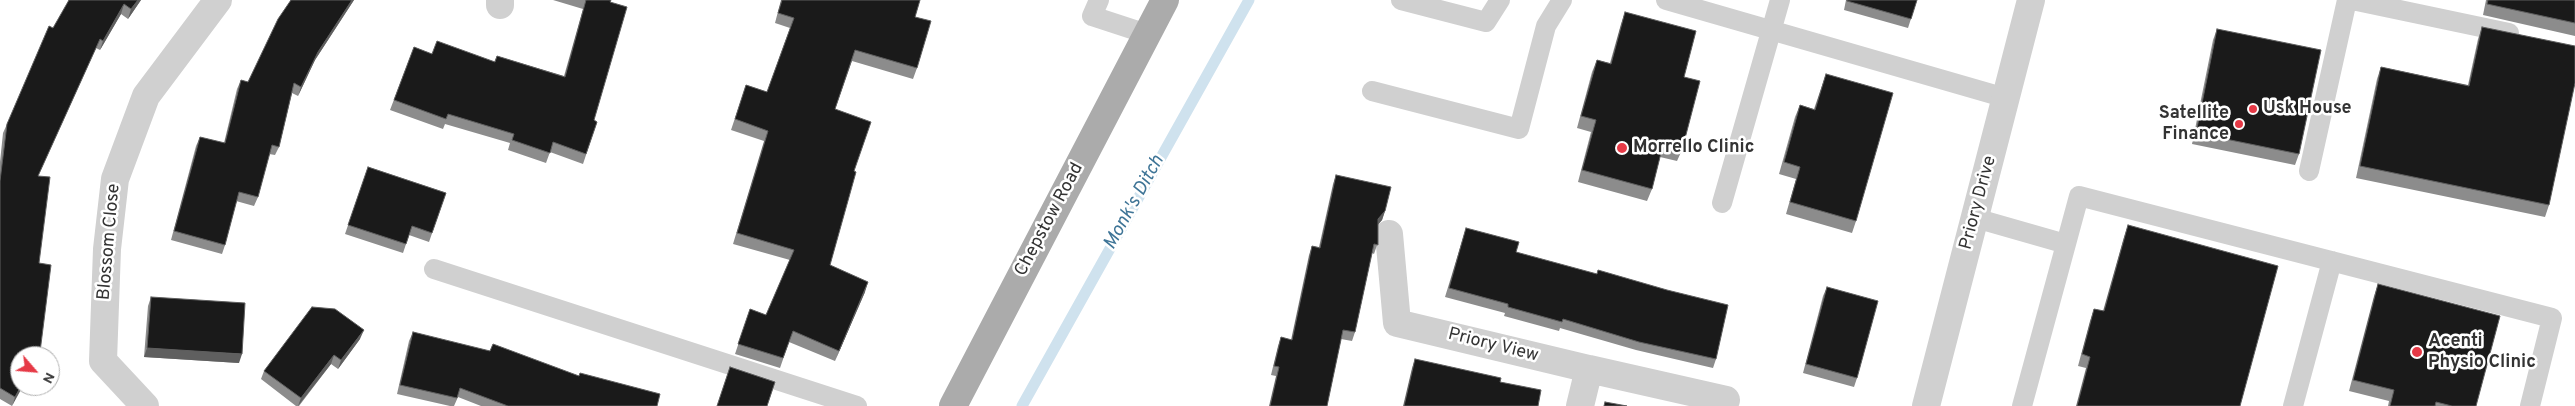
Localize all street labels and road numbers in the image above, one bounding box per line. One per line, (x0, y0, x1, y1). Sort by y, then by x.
street label: Priory Drive (1956, 154, 2002, 252)
street label: Chepstow Road (1011, 160, 1089, 280)
street label: Blossom Close (94, 183, 126, 301)
street label: Priory View (1446, 324, 1540, 368)

